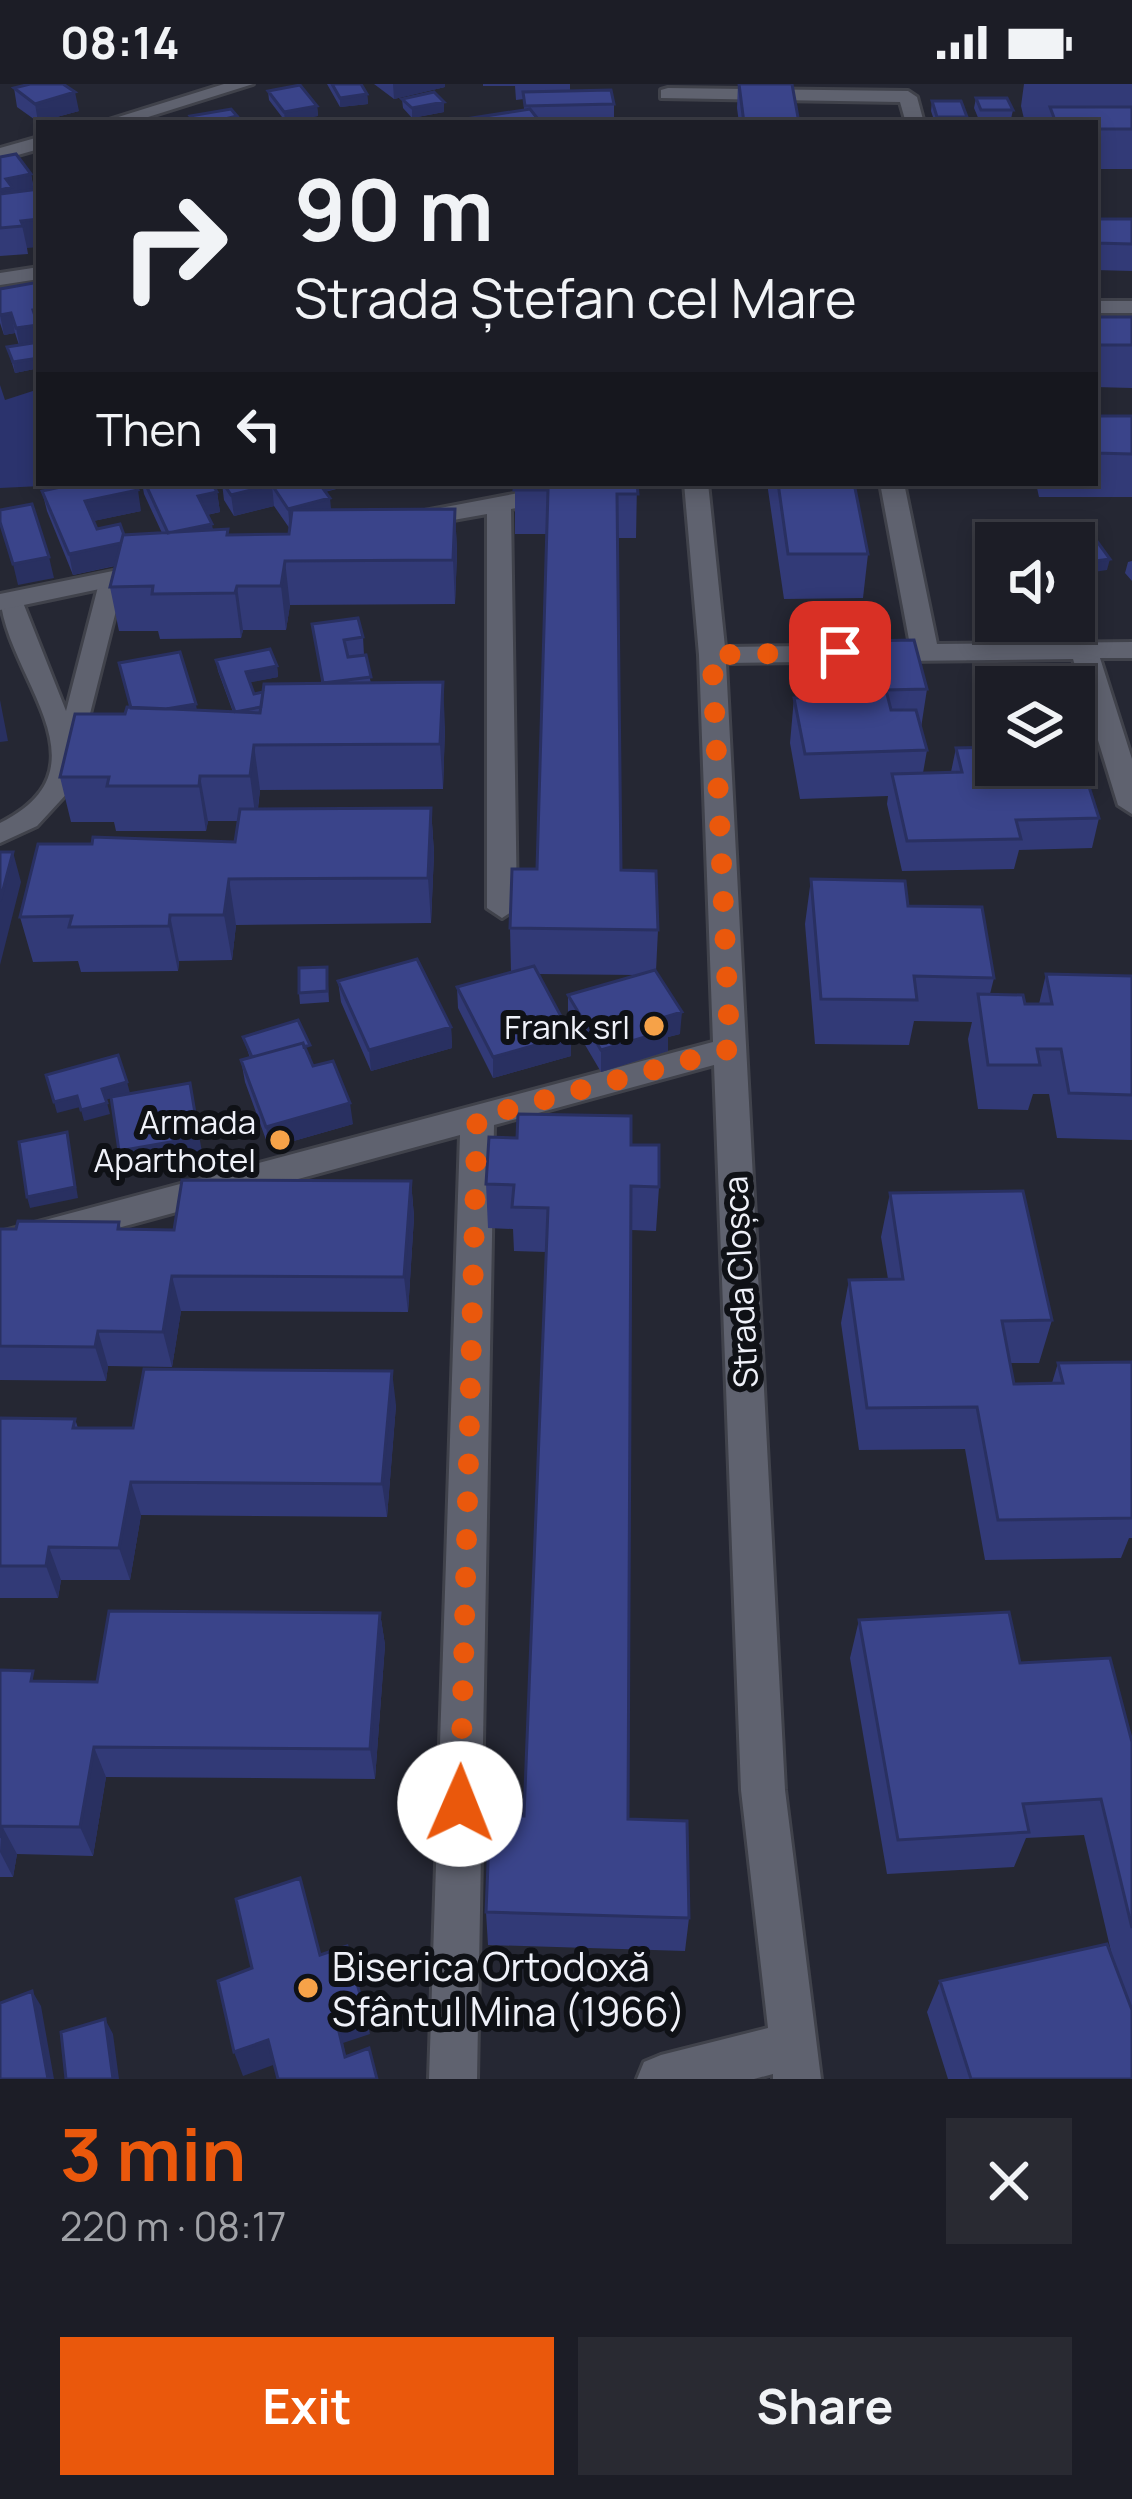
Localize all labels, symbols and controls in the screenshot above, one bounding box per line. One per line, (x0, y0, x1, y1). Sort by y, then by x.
text: 08:14 (60, 11, 180, 73)
text: 90 m (294, 151, 494, 266)
icon: right (96, 168, 252, 324)
text: Strada Ștefan cel Mare (294, 260, 857, 334)
icon: left (226, 396, 292, 462)
text: Then (96, 398, 202, 460)
map controls (975, 522, 1095, 786)
button: sound (975, 522, 1095, 642)
pin (789, 601, 891, 703)
icon: arrive (807, 619, 873, 685)
button: layers (975, 666, 1095, 786)
place label: Frank srl (504, 1004, 630, 1049)
marker: Frank srl (641, 1013, 667, 1039)
place label: Armada Aparthotel (93, 1099, 256, 1182)
marker: Armada Aparthotel (267, 1127, 293, 1153)
street label: Strada Cloșca (712, 1175, 768, 1389)
position arrow (397, 1741, 523, 1867)
place label: Biserica Ortodoxă Sfântul Mina (1966) (332, 1939, 685, 2038)
marker: Biserica Ortodoxă Sfântul Mina (1966) (295, 1975, 321, 2001)
text: 3 min (60, 2104, 246, 2203)
button: close (946, 2118, 1072, 2244)
text: 220 m · 08:17 (60, 2199, 286, 2253)
button: Exit (60, 2337, 554, 2475)
button: Share (578, 2337, 1072, 2475)

